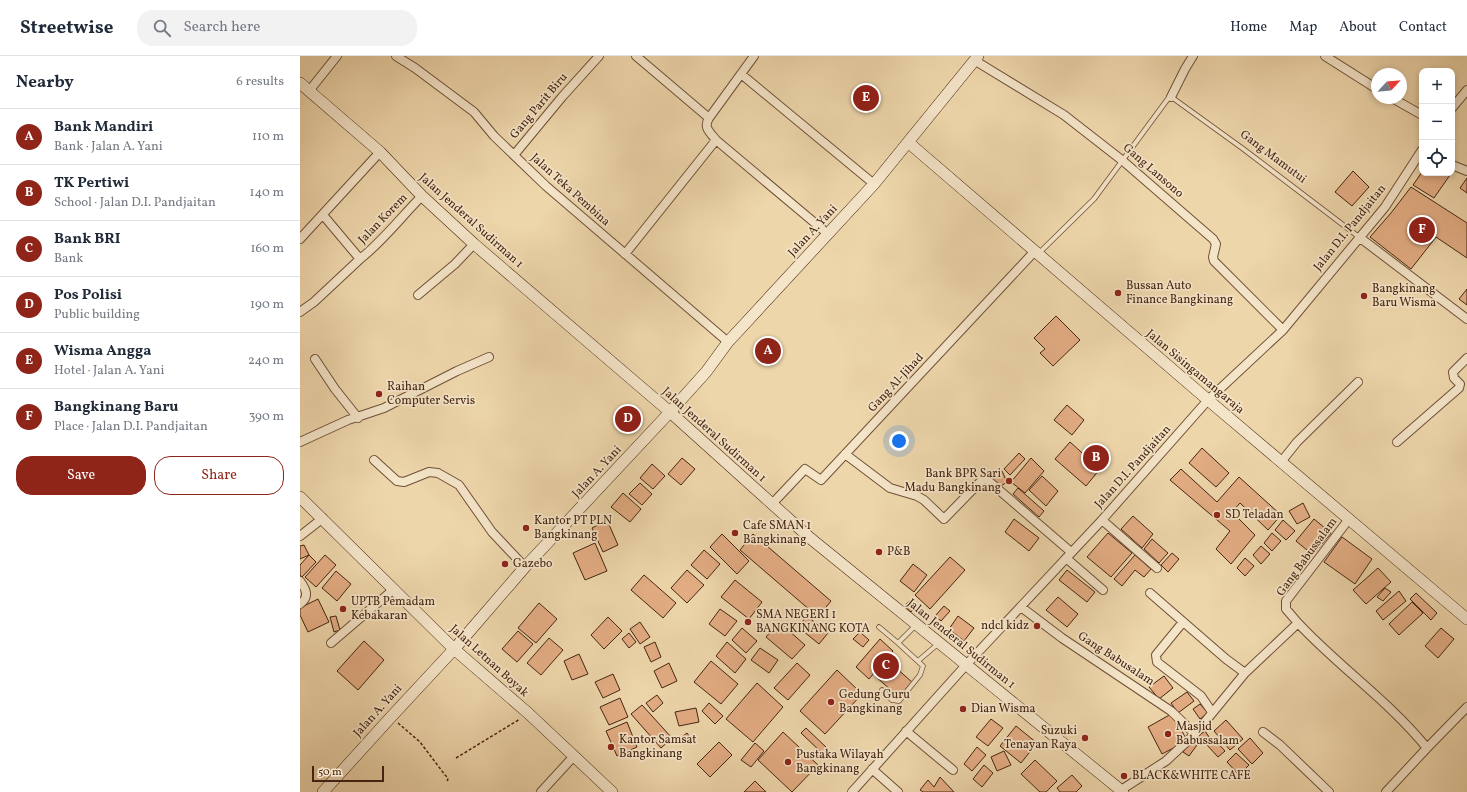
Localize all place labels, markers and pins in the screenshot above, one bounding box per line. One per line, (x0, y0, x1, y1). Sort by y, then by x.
pin: E (853, 83, 879, 113)
pin: F (1409, 215, 1435, 245)
place label: Bussan Auto Finance Bangkinang (1126, 278, 1233, 308)
place label: Bangkinang Baru Wisma (1372, 281, 1436, 311)
marker: Bussan Auto Finance Bangkinang (1113, 288, 1123, 298)
marker: Bangkinang Baru Wisma (1359, 291, 1369, 301)
pin: A (755, 336, 781, 366)
place label: Raihan Computer Servis (387, 379, 475, 409)
marker: Raihan Computer Servis (374, 389, 384, 399)
pin: D (615, 404, 641, 434)
pin: B (1083, 443, 1109, 473)
place label: Bank BPR Sari Madu Bangkinang (905, 466, 1001, 496)
marker: Bank BPR Sari Madu Bangkinang (1004, 476, 1014, 486)
place label: SD Teladan (1225, 507, 1284, 523)
marker: SD Teladan (1212, 510, 1222, 520)
place label: Kantor PT PLN Bangkinang (534, 513, 612, 543)
place label: Cafe SMAN 1 Bangkinang (743, 518, 811, 548)
marker: Kantor PT PLN Bangkinang (521, 523, 531, 533)
marker: Cafe SMAN 1 Bangkinang (730, 528, 740, 538)
place label: P&B (887, 544, 910, 560)
marker: P&B (874, 547, 884, 557)
place label: Gazebo (513, 556, 552, 572)
marker: Gazebo (500, 559, 510, 569)
place label: UPTB Pemadam Kebakaran (351, 594, 435, 624)
marker: UPTB Pemadam Kebakaran (338, 604, 348, 614)
place label: SMA NEGERI 1 BANGKINANG KOTA (756, 607, 870, 637)
marker: SMA NEGERI 1 BANGKINANG KOTA (743, 617, 753, 627)
place label: ndcl kidz (981, 618, 1029, 634)
marker: ndcl kidz (1032, 621, 1042, 631)
pin: C (873, 651, 899, 681)
place label: Gedung Guru Bangkinang (839, 687, 910, 717)
marker: Gedung Guru Bangkinang (826, 697, 836, 707)
place label: Dian Wisma (971, 701, 1036, 717)
marker: Dian Wisma (958, 704, 968, 714)
place label: Masjid Babussalam (1176, 719, 1240, 749)
place label: Suzuki Tenayan Raya (1004, 723, 1077, 753)
marker: Masjid Babussalam (1163, 729, 1173, 739)
place label: Kantor Samsat Bangkinang (619, 732, 697, 762)
marker: Suzuki Tenayan Raya (1080, 733, 1090, 743)
marker: Kantor Samsat Bangkinang (606, 742, 616, 752)
place label: Pustaka Wilayah Bangkinang (796, 747, 884, 777)
marker: Pustaka Wilayah Bangkinang (783, 757, 793, 767)
place label: BLACK&WHITE CAFE (1132, 768, 1251, 784)
marker: BLACK&WHITE CAFE (1119, 771, 1129, 781)

